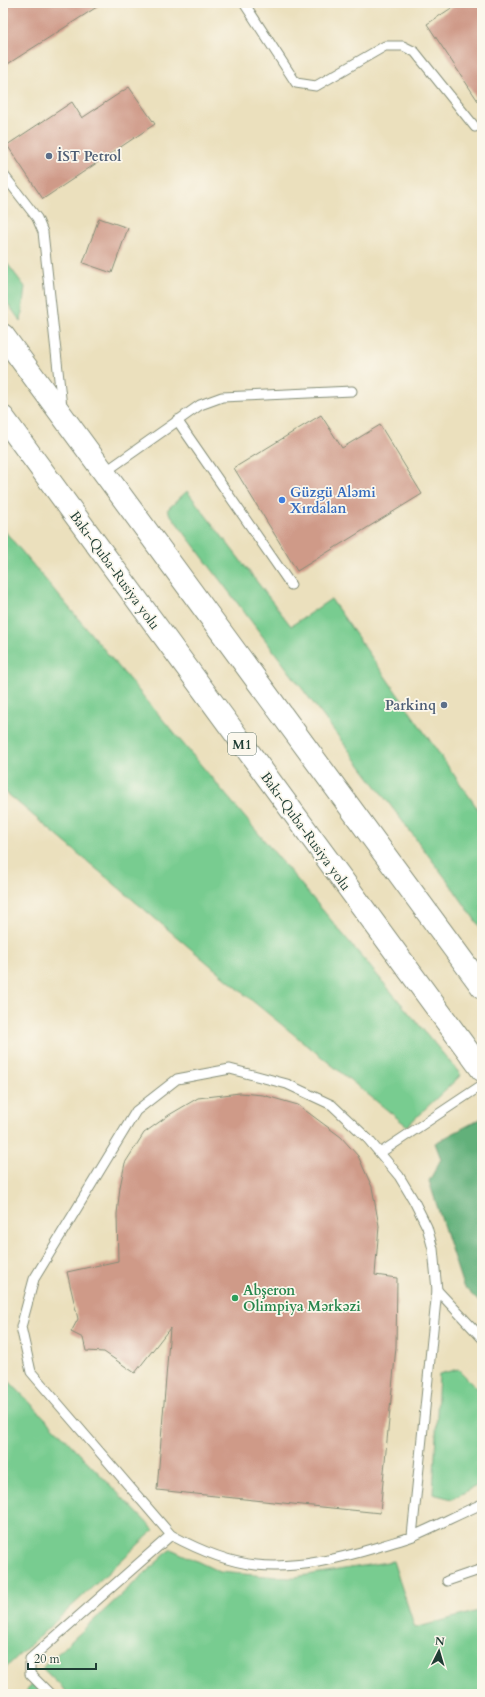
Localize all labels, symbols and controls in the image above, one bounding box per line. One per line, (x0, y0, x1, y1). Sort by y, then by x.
place label: İST Petrol (57, 146, 121, 166)
marker: İST Petrol (44, 151, 54, 161)
place label: Güzgü Aləmi Xırdalan (290, 483, 376, 518)
marker: Güzgü Aləmi Xırdalan (277, 495, 287, 505)
street label: Bakı-Quba-Rusiya yolu (65, 507, 164, 634)
place label: Parkinq (385, 696, 436, 715)
marker: Parkinq (439, 700, 449, 710)
road number: M1 (228, 733, 256, 755)
street label: Bakı-Quba-Rusiya yolu (256, 768, 355, 895)
place label: Abşeron Olimpiya Mərkəzi (243, 1281, 361, 1316)
marker: Abşeron Olimpiya Mərkəzi (230, 1293, 240, 1303)
north arrow (419, 1631, 459, 1671)
text: N (434, 1634, 446, 1649)
scale bar (28, 1645, 96, 1671)
text: 20 m (34, 1651, 61, 1667)

